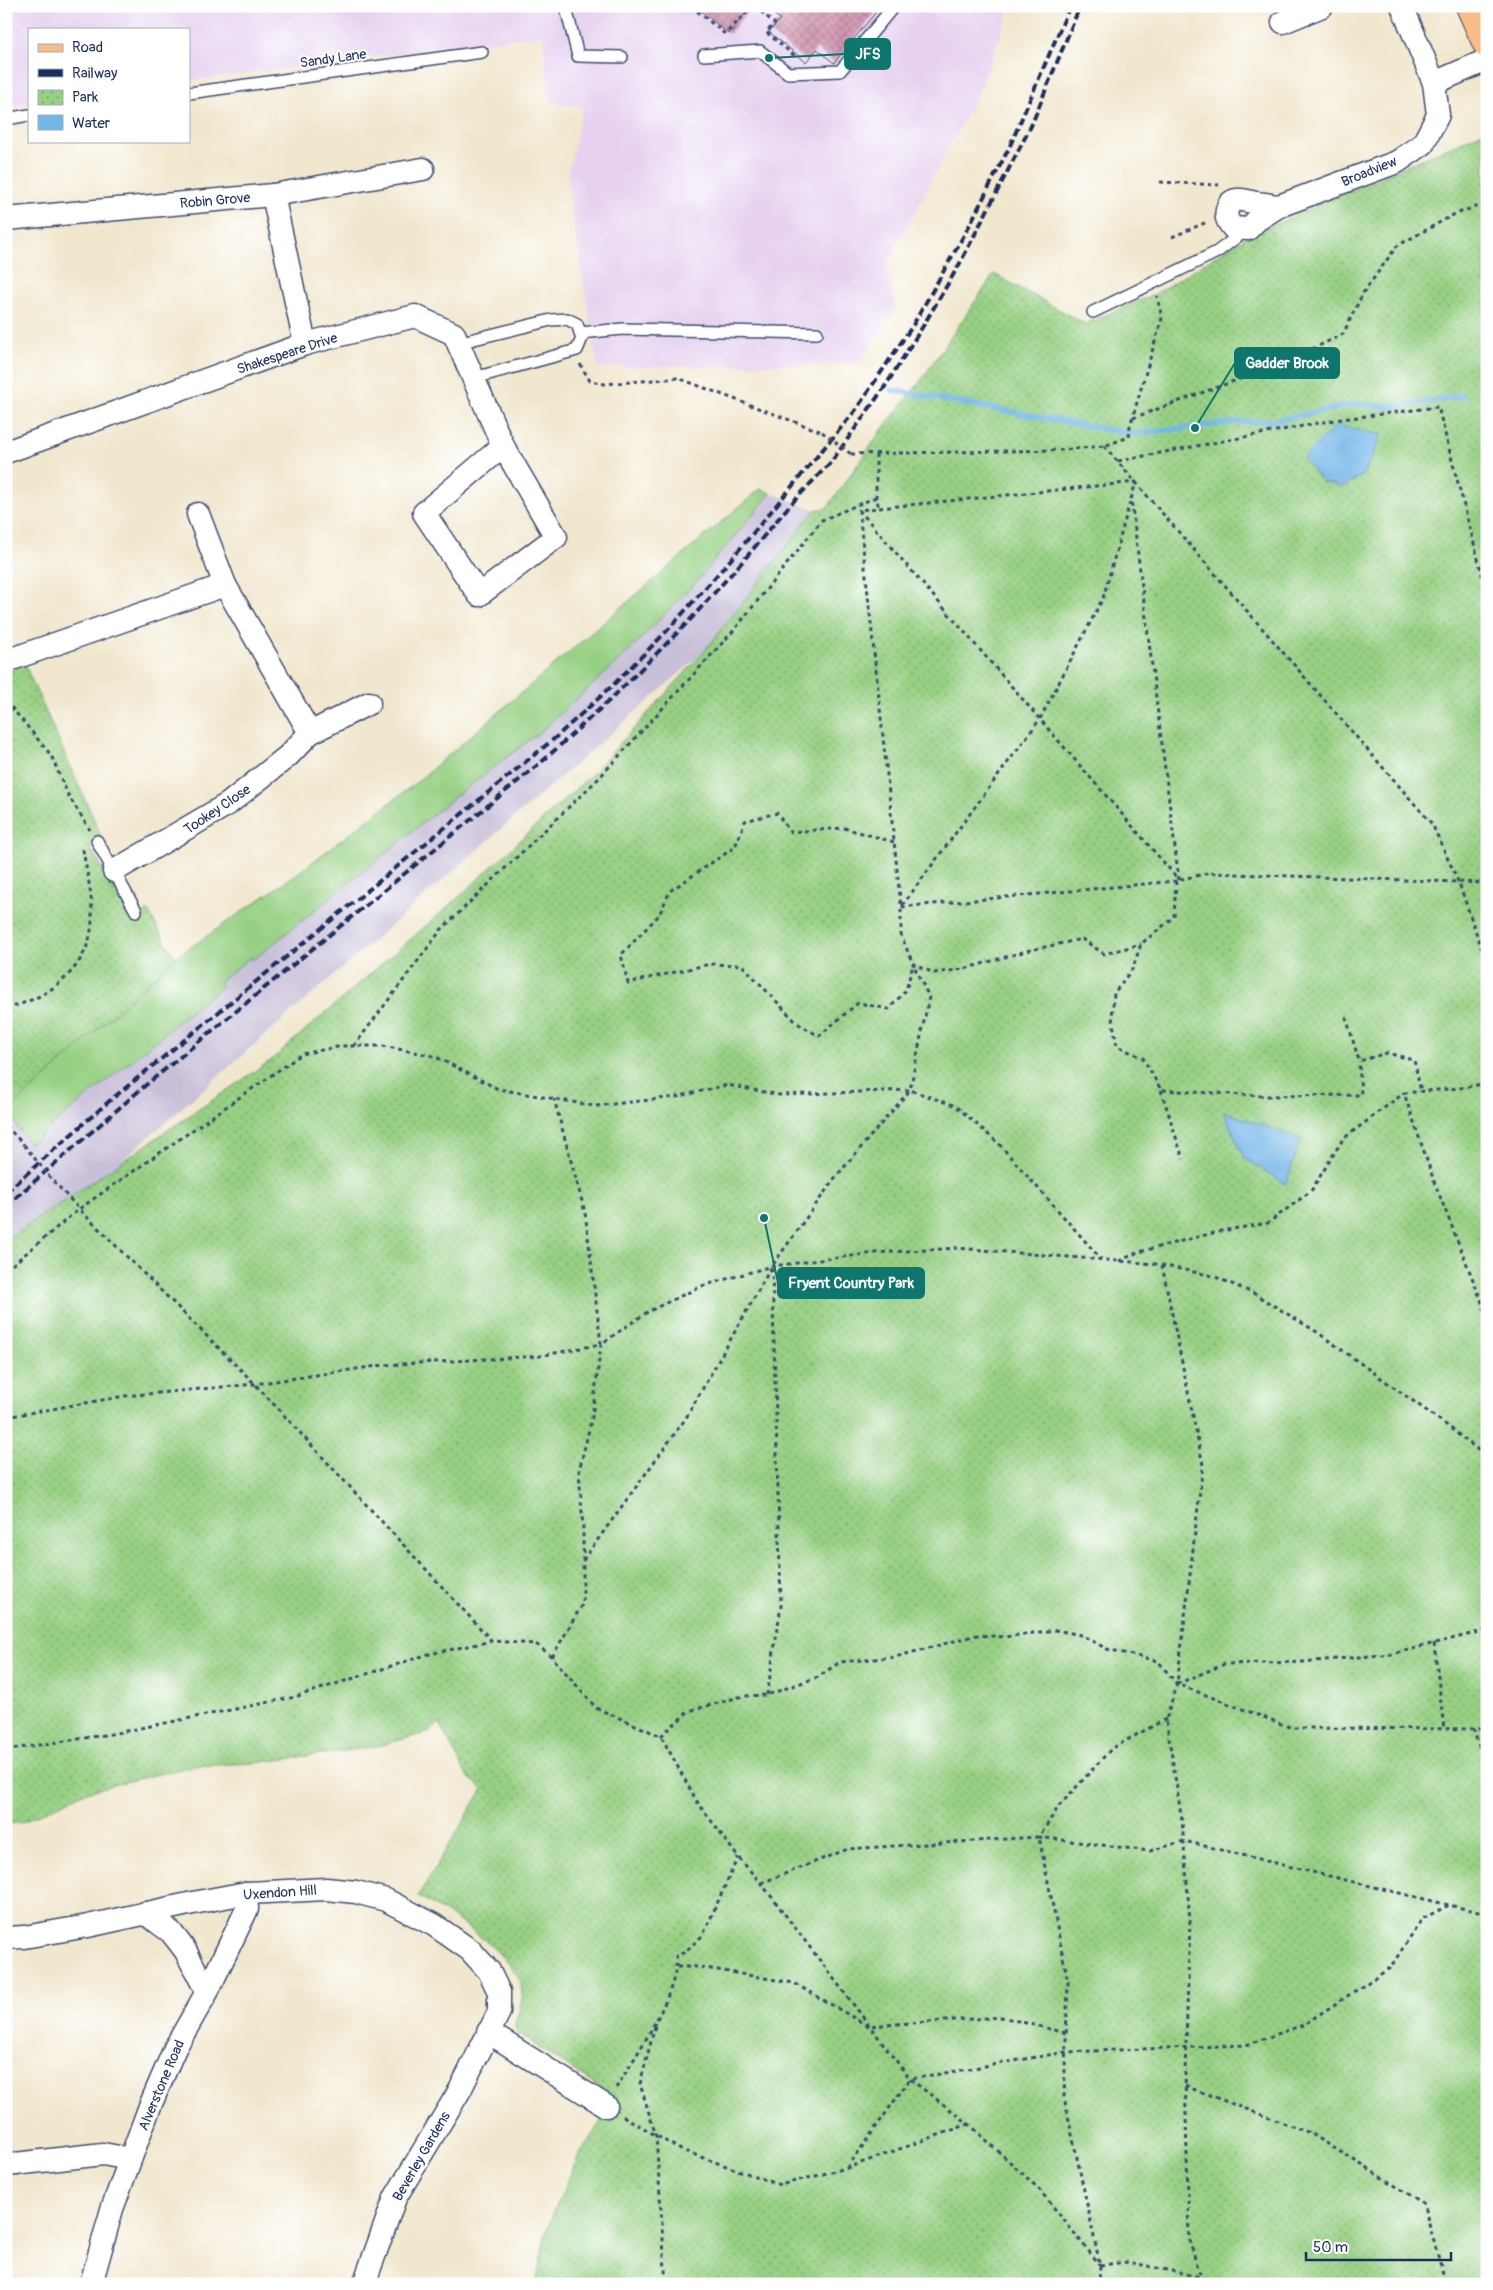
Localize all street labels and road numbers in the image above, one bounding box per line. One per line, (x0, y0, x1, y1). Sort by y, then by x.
street label: Sandy Lane (299, 45, 367, 72)
street label: Broadview (1339, 152, 1400, 190)
street label: Robin Grove (179, 189, 251, 212)
street label: Shakespeare Drive (235, 329, 340, 378)
street label: Tookey Close (181, 781, 254, 838)
street label: Uxendon Hill (243, 1881, 317, 1904)
street label: Alverstone Road (135, 2037, 188, 2133)
street label: Beverley Gardens (389, 2108, 454, 2204)

